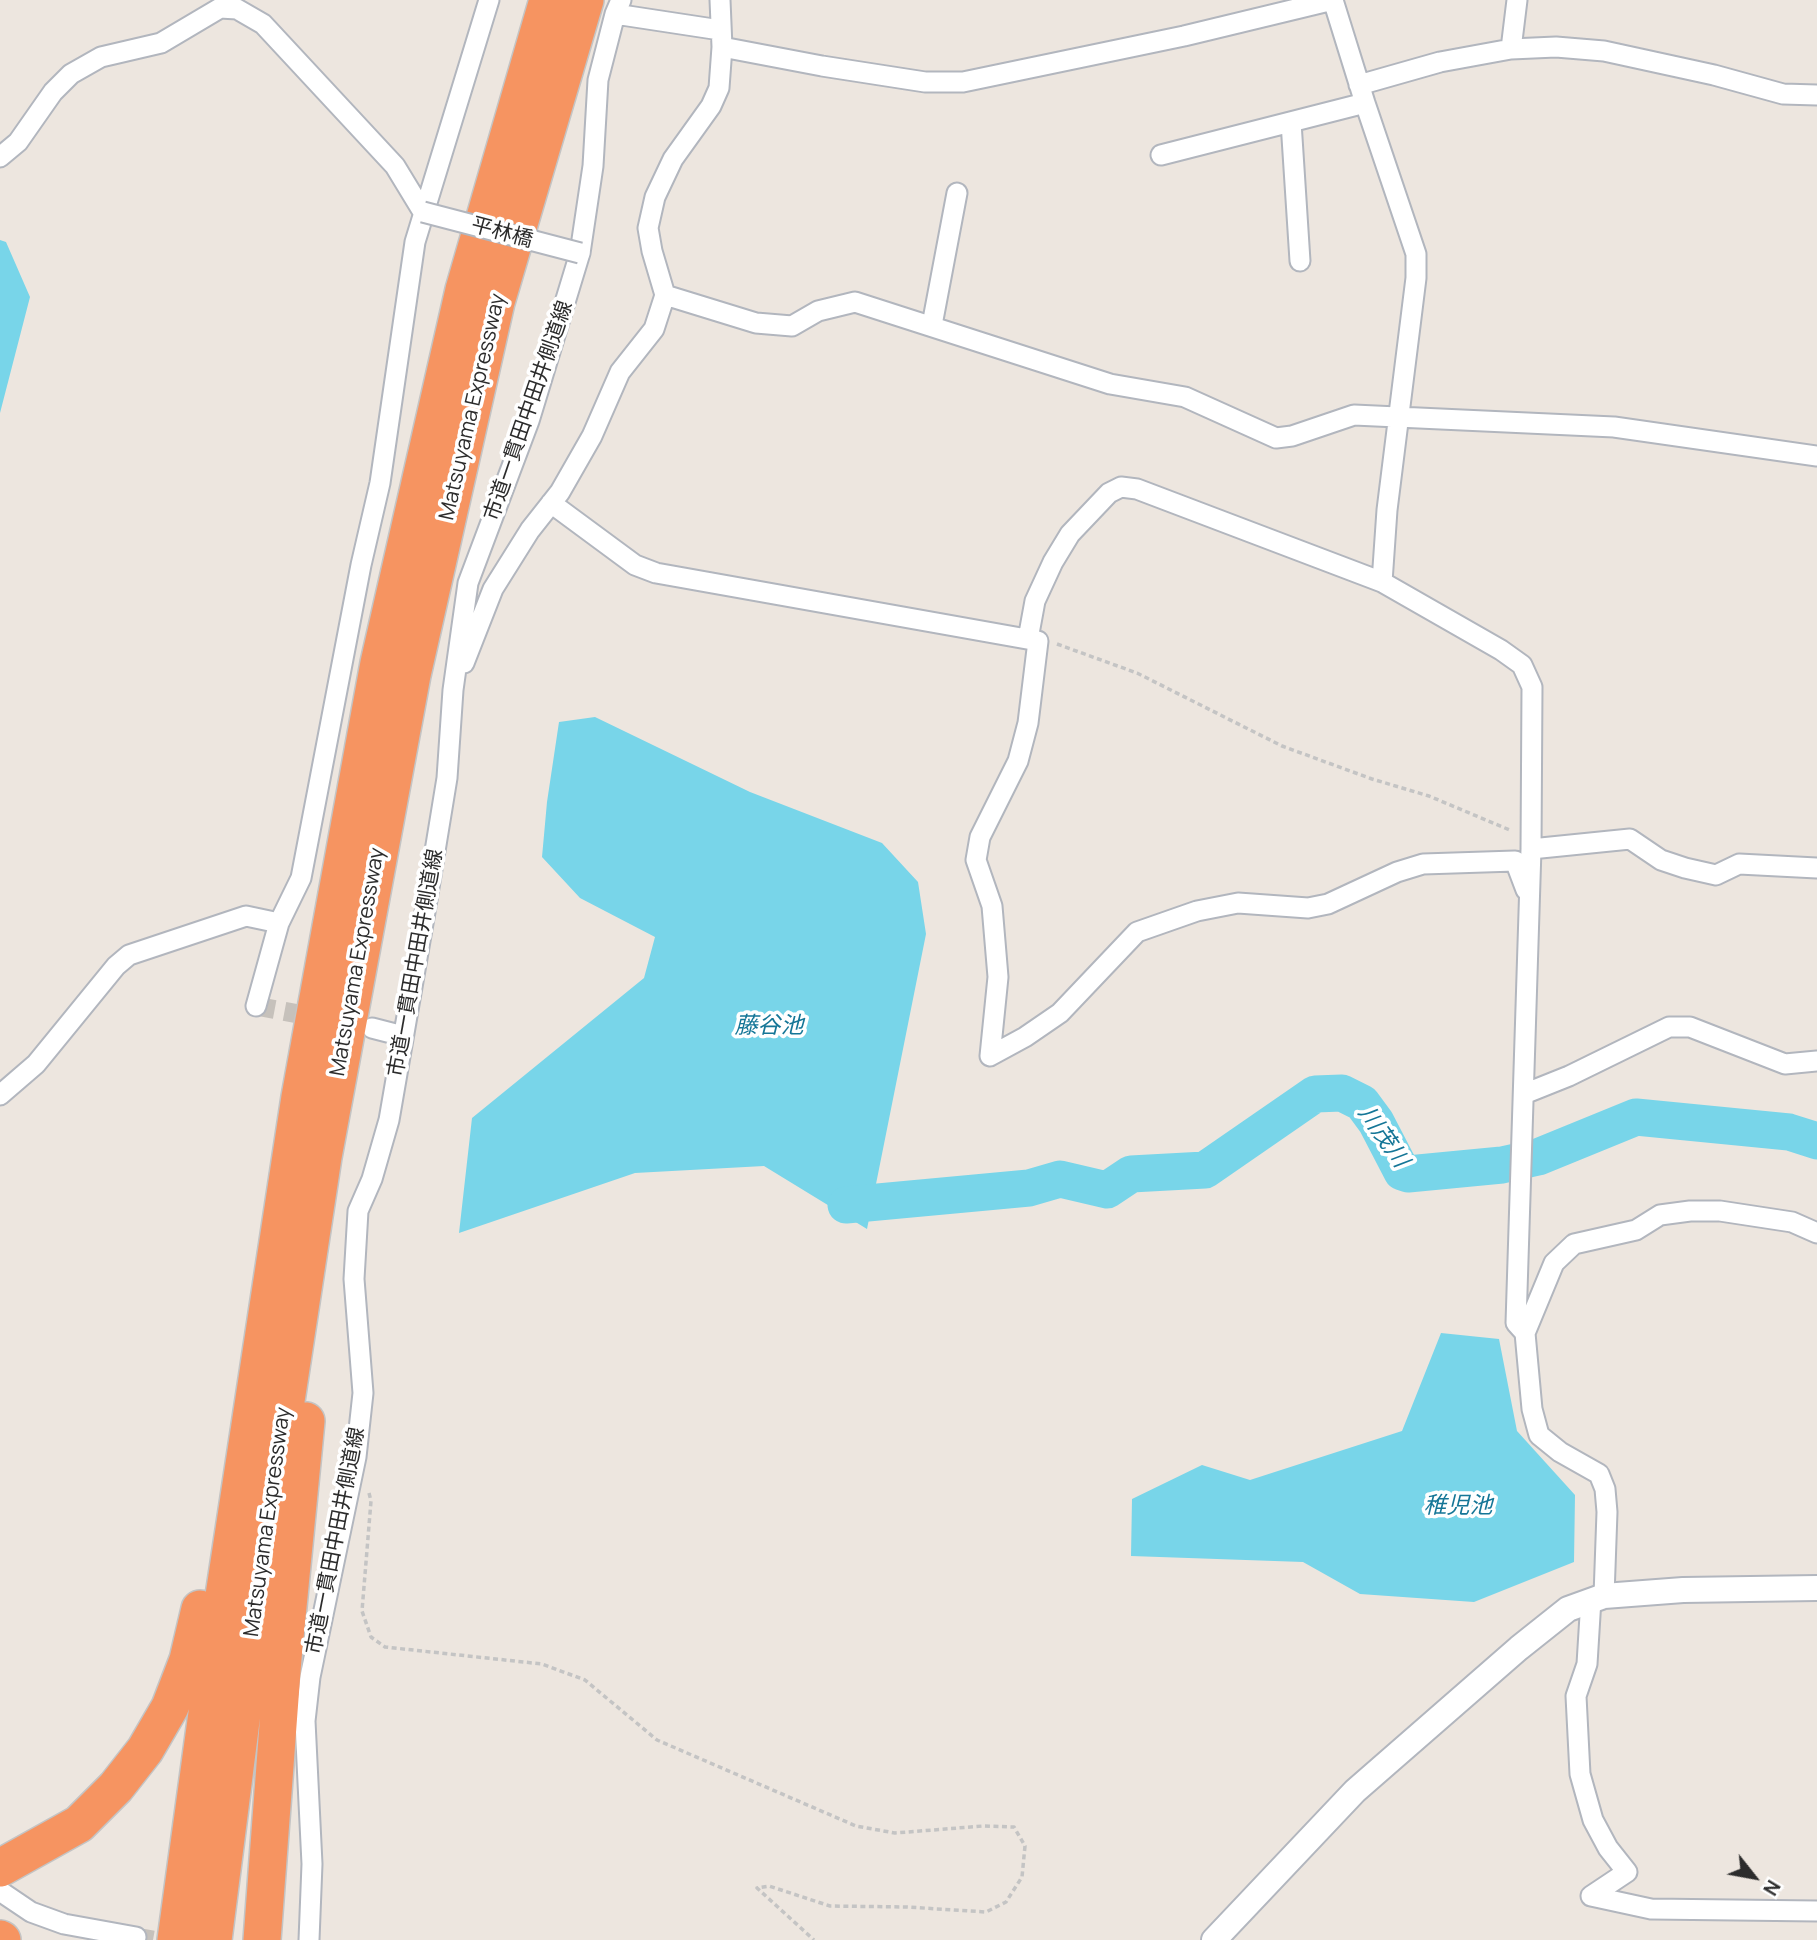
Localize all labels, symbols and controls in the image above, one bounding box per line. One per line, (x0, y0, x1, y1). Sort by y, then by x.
street label: 平林橋 (468, 213, 536, 253)
street label: Matsuyama Expressway (435, 291, 511, 523)
street label: 市道一貫田中田井側道線 (479, 298, 579, 524)
street label: Matsuyama Expressway (325, 846, 391, 1078)
street label: 市道一貫田中田井側道線 (384, 847, 448, 1079)
water label: 藤谷池 (735, 1013, 803, 1041)
water label: 川茂川 (1352, 1101, 1414, 1173)
street label: Matsuyama Expressway (239, 1406, 297, 1638)
street label: 市道一貫田中田井側道線 (302, 1425, 370, 1657)
water label: 稚児池 (1424, 1493, 1492, 1521)
north arrow (1719, 1842, 1789, 1912)
text: N (1757, 1875, 1787, 1900)

